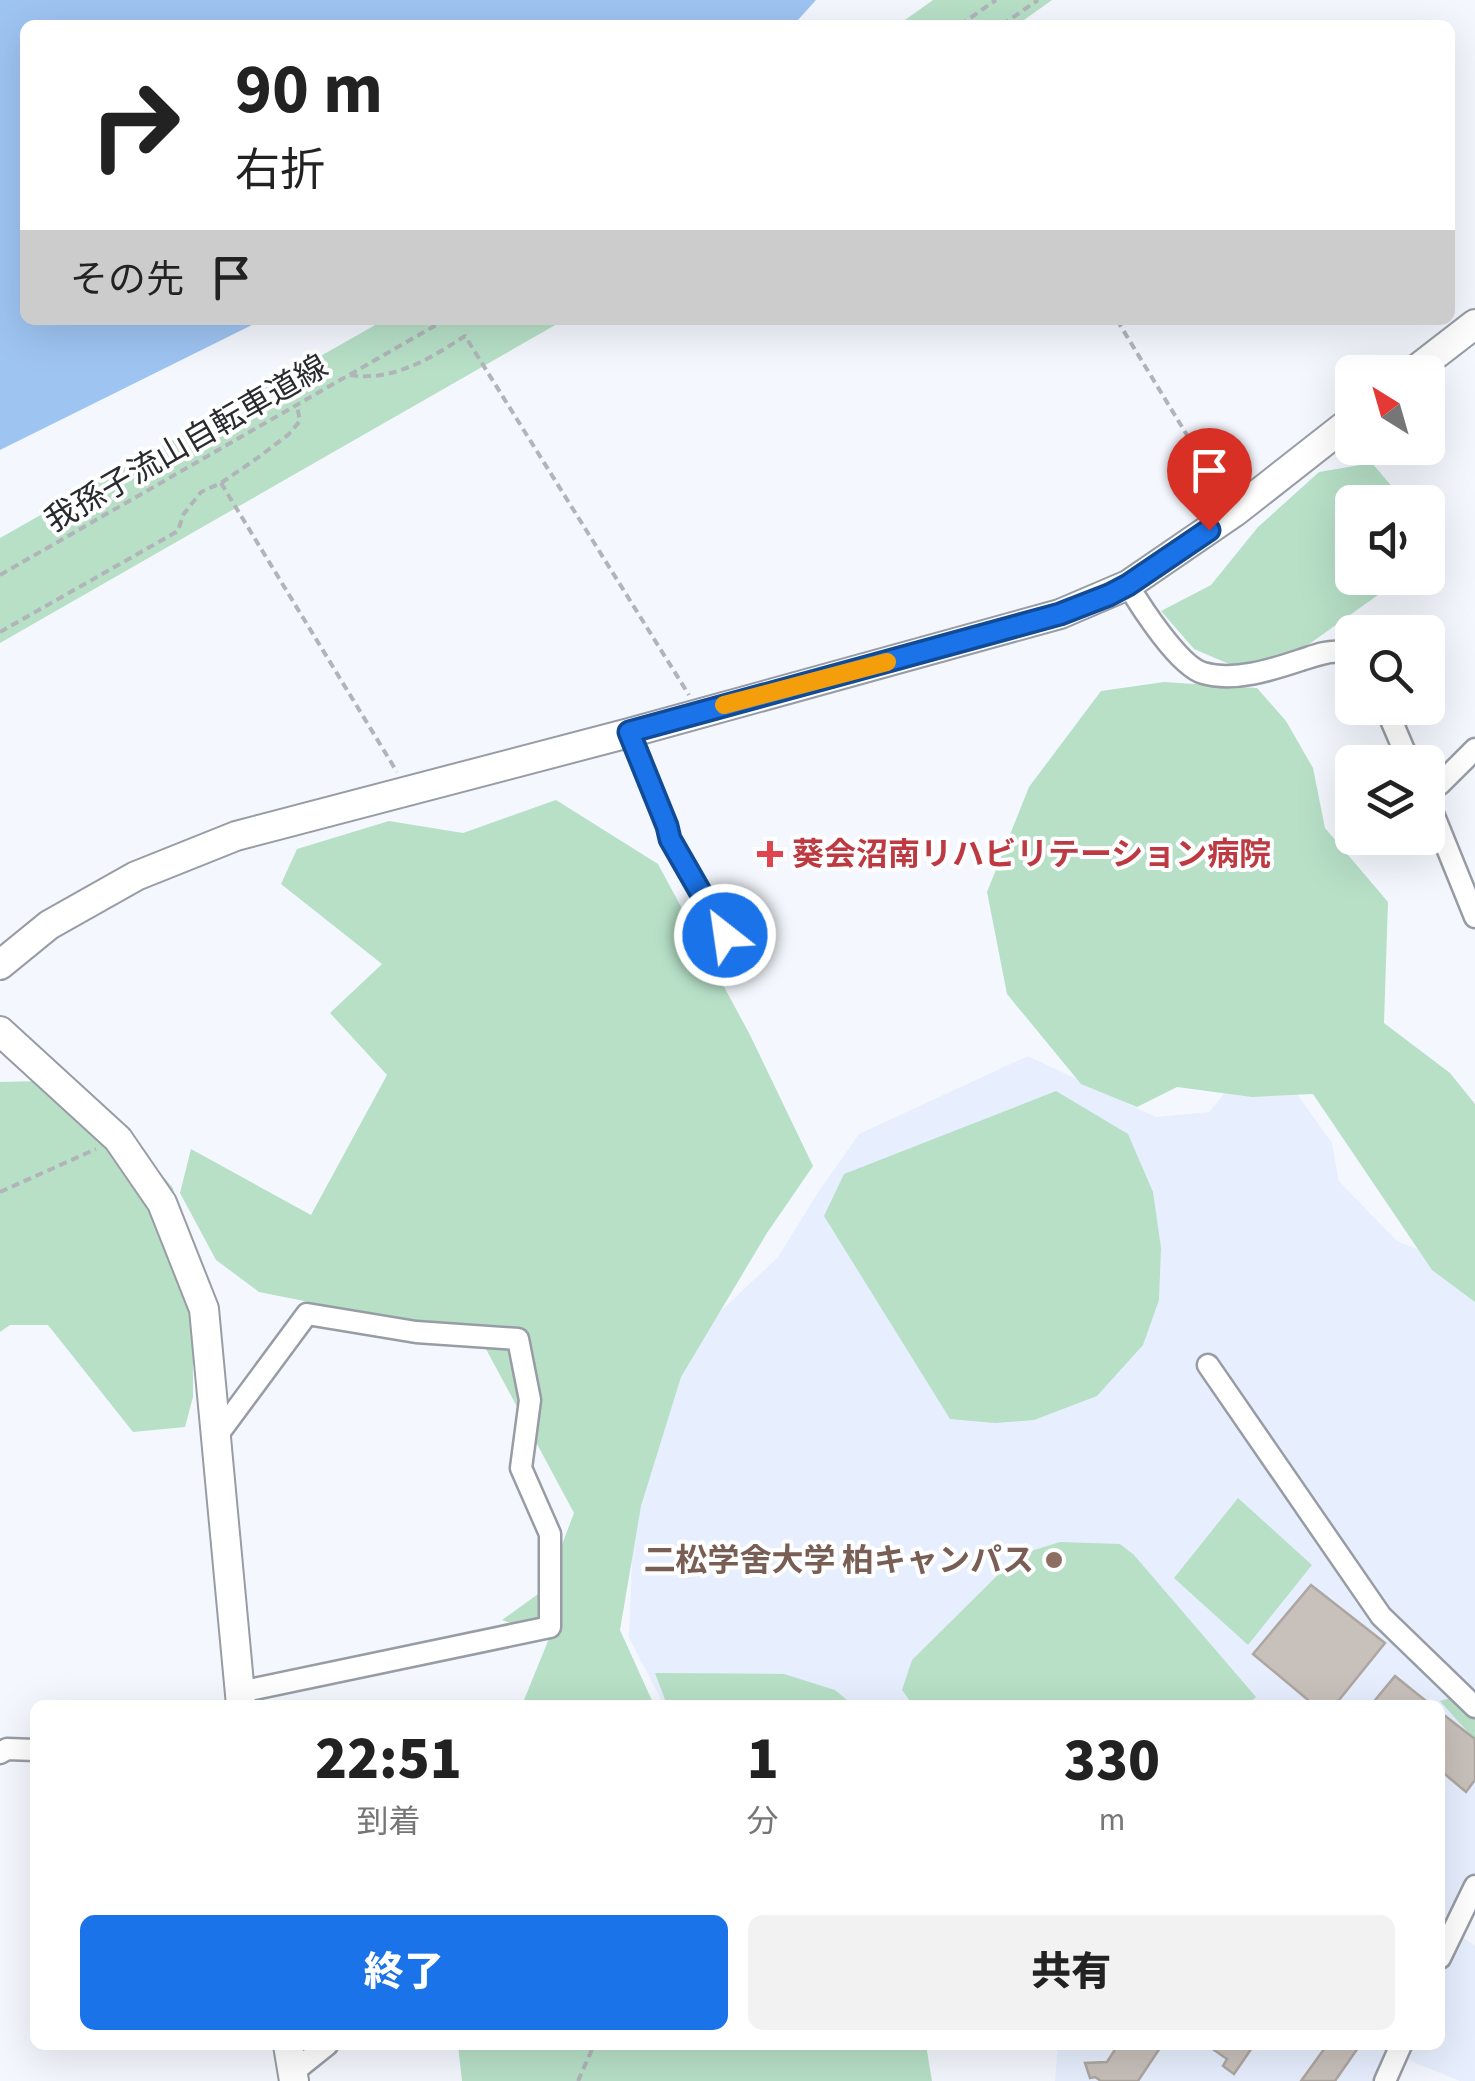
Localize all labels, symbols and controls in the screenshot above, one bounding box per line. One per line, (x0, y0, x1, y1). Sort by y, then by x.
text: 90 m (235, 40, 383, 140)
icon: right (70, 60, 200, 190)
text: 右折 (235, 139, 325, 203)
icon: arrive (204, 250, 259, 305)
text: その先 (70, 253, 184, 307)
street label: 我孫子流山自転車道線 (36, 344, 337, 544)
north arrow (1335, 355, 1445, 465)
map controls (1335, 355, 1445, 855)
pin (1167, 428, 1252, 531)
icon: arrive (1182, 443, 1237, 498)
button: sound (1335, 485, 1445, 595)
button: search (1335, 615, 1445, 725)
button: layers (1335, 745, 1445, 855)
place label: 葵会沼南リハビリテーション病院 (792, 832, 1271, 878)
marker: 葵会沼南リハビリテーション病院 (757, 841, 783, 867)
position arrow (673, 883, 777, 987)
place label: 二松学舍大学 柏キャンパス (644, 1538, 1034, 1584)
marker: 二松学舍大学 柏キャンパス (1043, 1549, 1065, 1571)
text: 22:51 (315, 1717, 462, 1802)
text: 1 (747, 1717, 779, 1802)
text: 330 (1064, 1719, 1160, 1804)
text: m (1099, 1797, 1125, 1843)
text: 到着 (356, 1799, 420, 1845)
text: 分 (747, 1799, 779, 1845)
button: 終了 (80, 1915, 728, 2030)
button: 共有 (748, 1915, 1395, 2030)

